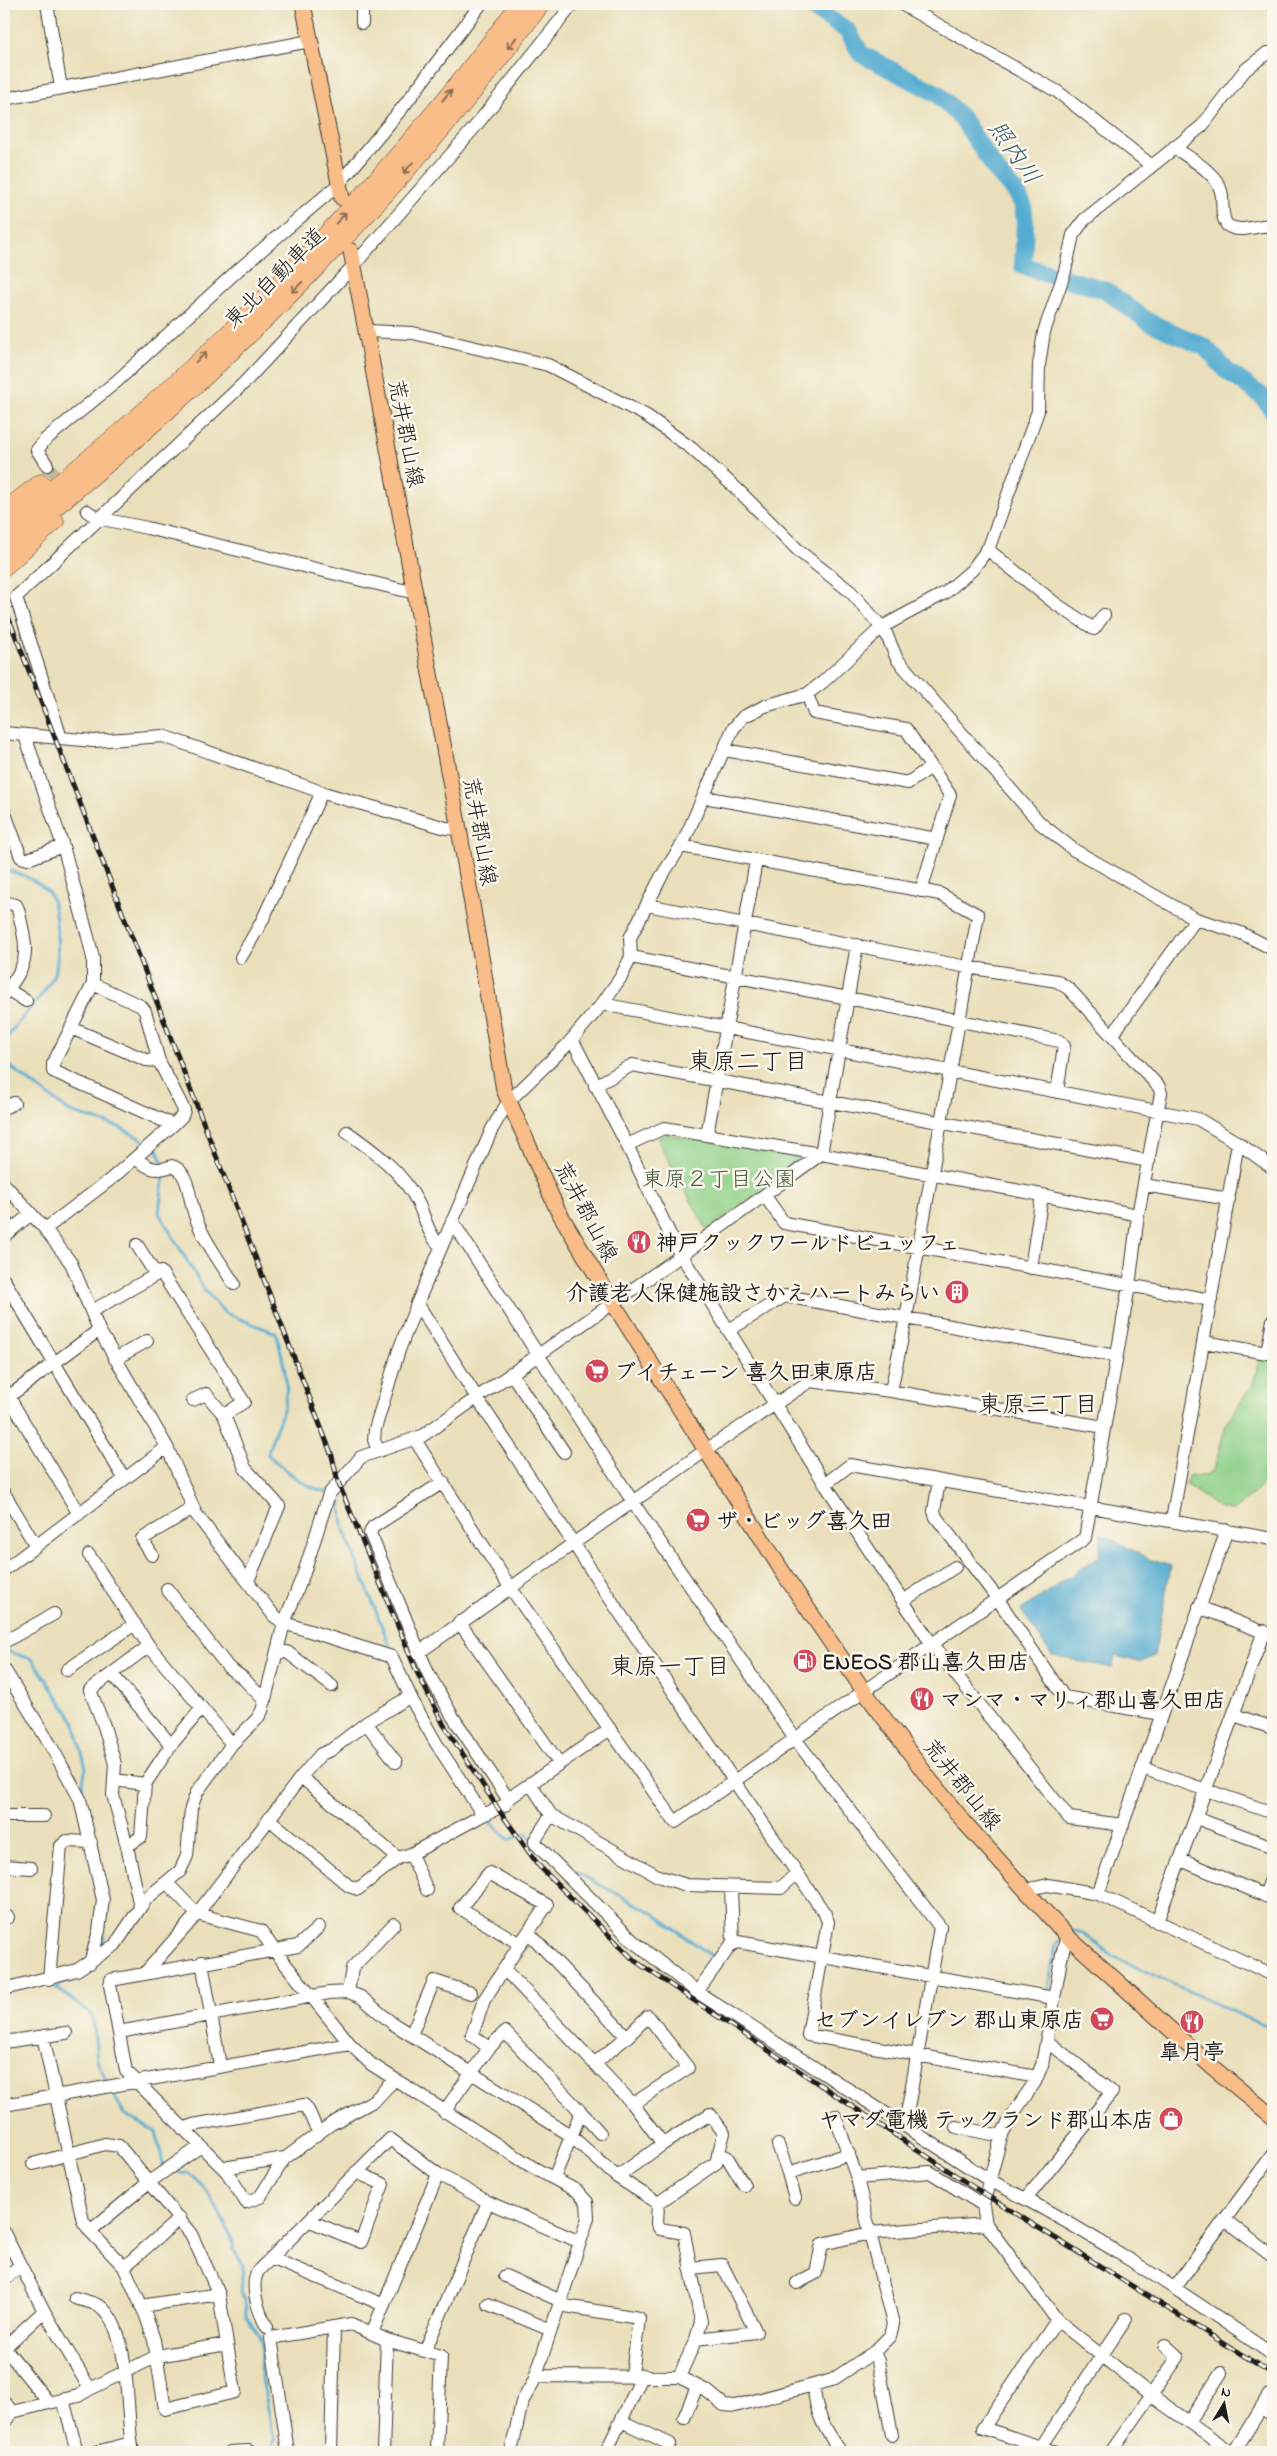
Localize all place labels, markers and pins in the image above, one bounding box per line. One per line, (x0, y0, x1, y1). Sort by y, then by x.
restaurant icon: 神戸クックワールドビュッフェ (626, 1229, 652, 1255)
place label: 神戸クックワールドビュッフェ (656, 1229, 960, 1261)
place label: 介護老人保健施設さかえハートみらい (566, 1279, 940, 1311)
building icon: 介護老人保健施設さかえハートみらい (944, 1279, 970, 1305)
supermarket icon: ブイチェーン 喜久田東原店 (584, 1358, 610, 1384)
place label: ブイチェーン 喜久田東原店 (614, 1358, 877, 1390)
supermarket icon: ザ・ビッグ喜久田 (685, 1507, 711, 1533)
place label: ザ・ビッグ喜久田 (716, 1507, 892, 1539)
fuel station icon: ENEOS 郡山喜久田店 (792, 1648, 818, 1674)
place label: ENEOS 郡山喜久田店 (822, 1648, 1030, 1680)
restaurant icon: マンマ・マリィ郡山喜久田店 (909, 1686, 935, 1712)
place label: マンマ・マリィ郡山喜久田店 (940, 1686, 1226, 1718)
place label: セブンイレブン 郡山東原店 (814, 2006, 1084, 2038)
supermarket icon: セブンイレブン 郡山東原店 (1089, 2006, 1115, 2032)
restaurant icon: 皐月亭 (1179, 2009, 1205, 2035)
place label: 皐月亭 (1159, 2038, 1225, 2070)
place label: ヤマダ電機 テックランド郡山本店 (818, 2106, 1154, 2138)
shop icon: ヤマダ電機 テックランド郡山本店 (1158, 2106, 1184, 2132)

